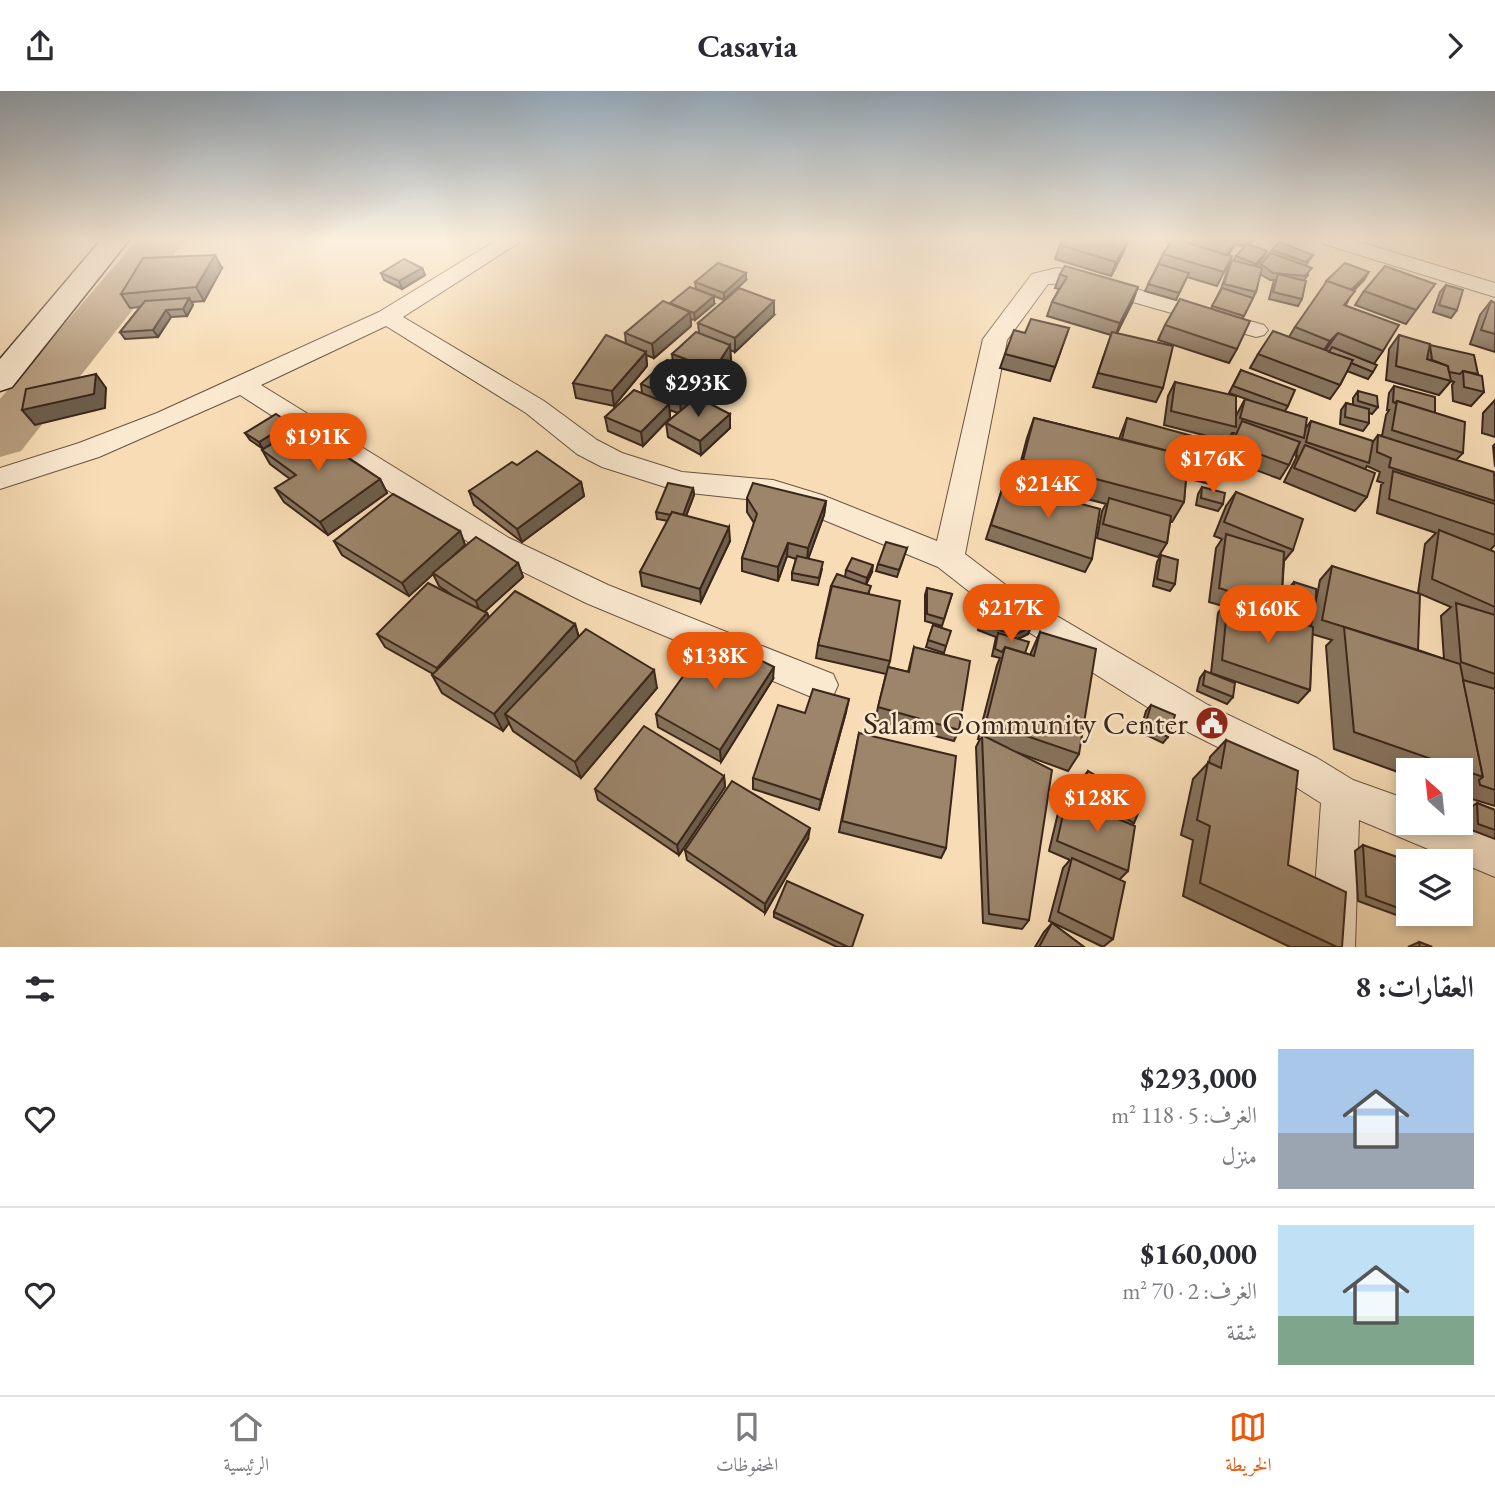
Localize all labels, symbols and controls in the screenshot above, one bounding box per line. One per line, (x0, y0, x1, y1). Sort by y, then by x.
text: Casavia (698, 25, 798, 67)
icon: share (21, 27, 59, 65)
icon: forward (1436, 27, 1474, 65)
pin: $293K (649, 359, 747, 419)
text: $293K (666, 367, 730, 397)
pin: $191K (269, 413, 367, 473)
text: $191K (286, 421, 350, 451)
pin: $176K (1164, 435, 1262, 495)
text: $176K (1181, 443, 1245, 473)
pin: $214K (999, 461, 1097, 520)
text: $214K (1016, 468, 1080, 498)
pin: $217K (962, 585, 1060, 644)
pin: $160K (1219, 585, 1317, 645)
text: $217K (979, 592, 1043, 622)
text: $160K (1236, 593, 1300, 623)
pin: $138K (666, 633, 764, 692)
text: $138K (683, 640, 747, 670)
place label: Salam Community Center (863, 702, 1188, 744)
public building icon: Salam Community Center (1193, 704, 1231, 742)
north arrow (1396, 758, 1474, 835)
map controls (1396, 758, 1473, 926)
pin: $128K (1048, 775, 1146, 834)
text: $128K (1065, 782, 1129, 812)
button: layers (1396, 849, 1473, 926)
text: العقارات: 8 (1355, 967, 1474, 1006)
icon: filters (21, 970, 59, 1008)
text: $293,000 (1141, 1058, 1257, 1097)
icon: home (1334, 1077, 1418, 1161)
icon: heart (21, 1100, 59, 1138)
text: الغرف: 5 · 118 m² (1111, 1100, 1257, 1130)
text: منزل (1222, 1141, 1257, 1171)
text: $160,000 (1141, 1234, 1257, 1273)
icon: home (1334, 1253, 1418, 1337)
icon: heart (21, 1276, 59, 1314)
text: الغرف: 2 · 70 m² (1122, 1276, 1257, 1306)
text: شقة (1227, 1317, 1257, 1347)
tab: الرئيسية (223, 1408, 269, 1483)
tab: المحفوظات (716, 1408, 779, 1483)
tab: الخريطة (1225, 1408, 1272, 1483)

